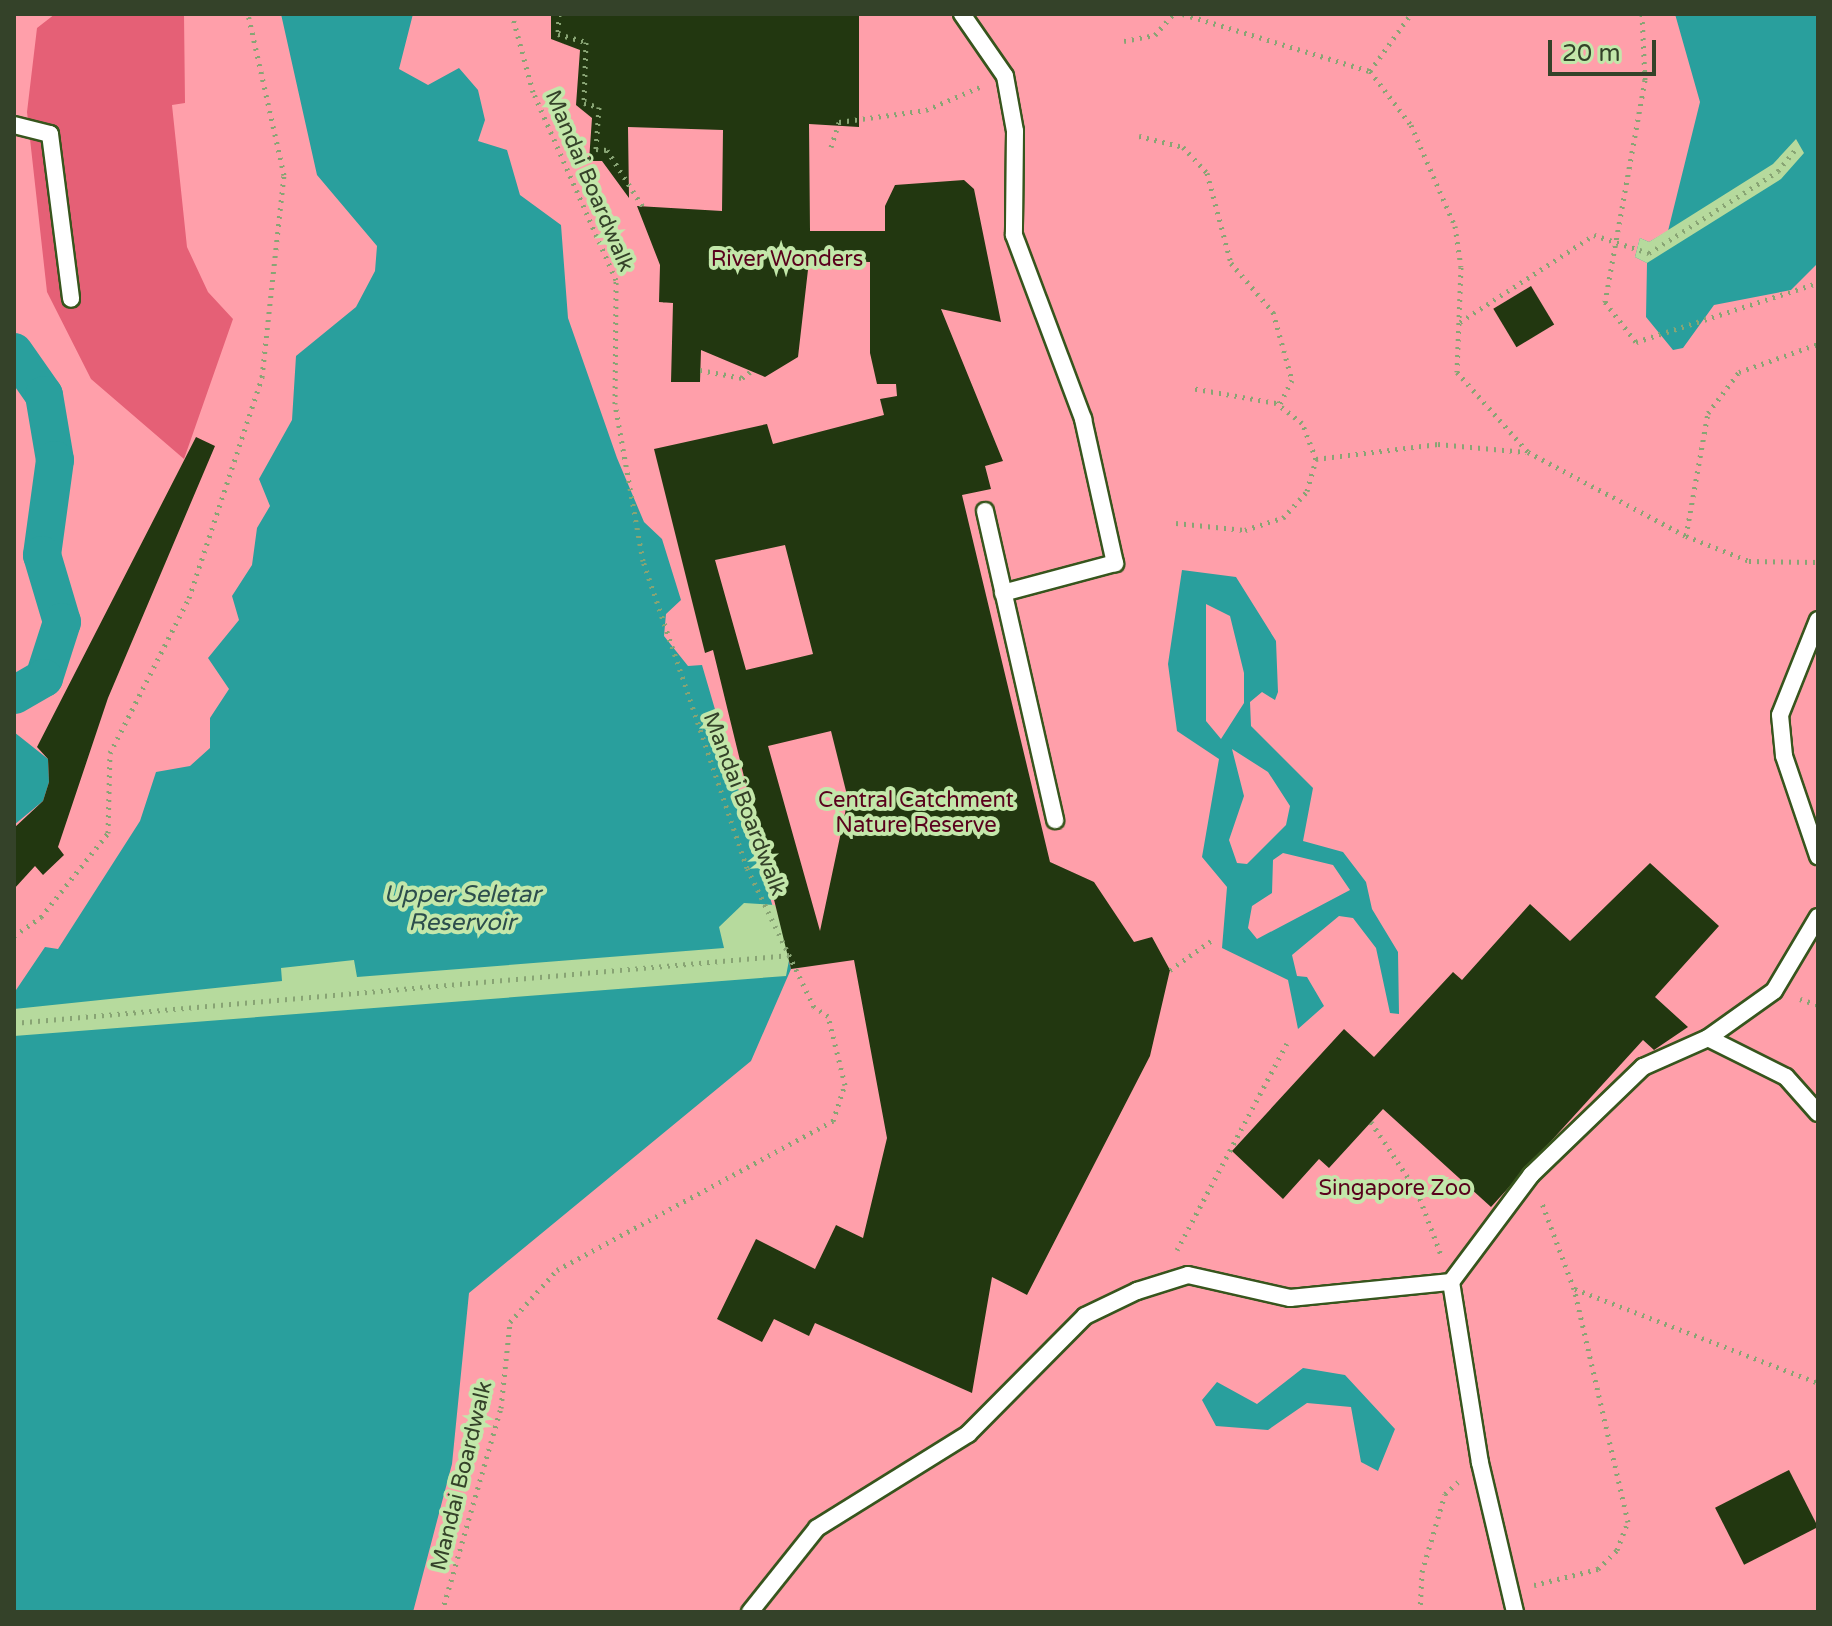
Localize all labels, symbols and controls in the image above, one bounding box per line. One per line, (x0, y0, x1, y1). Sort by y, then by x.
scale bar (1552, 24, 1660, 74)
text: 20 m (1562, 39, 1620, 68)
street label: Mandai Boardwalk (539, 86, 639, 276)
park label: River Wonders (711, 247, 863, 273)
street label: Mandai Boardwalk (697, 709, 791, 899)
park label: Central Catchment Nature Reserve (818, 787, 1014, 838)
water label: Upper Seletar Reservoir (384, 881, 540, 937)
park label: Singapore Zoo (1319, 1176, 1471, 1202)
street label: Mandai Boardwalk (426, 1378, 498, 1574)

